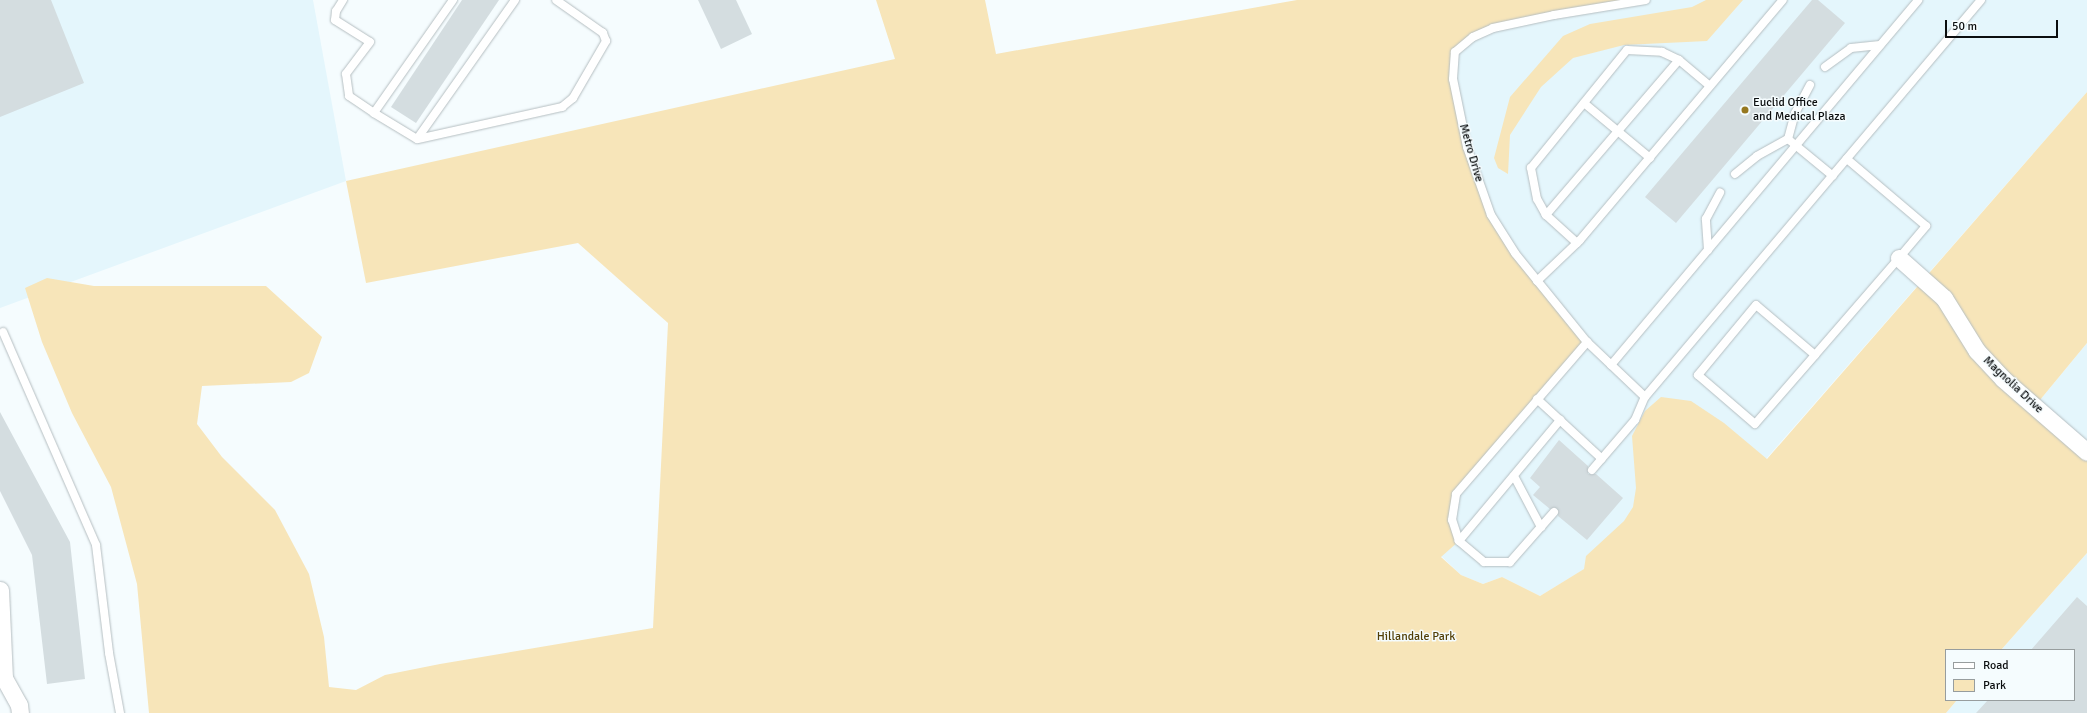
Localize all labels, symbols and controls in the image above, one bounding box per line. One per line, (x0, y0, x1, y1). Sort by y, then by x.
scale bar (1947, 12, 2060, 38)
text: 50 m (1952, 19, 1977, 34)
place label: Euclid Office and Medical Plaza (1753, 96, 1846, 124)
marker: Euclid Office and Medical Plaza (1740, 105, 1750, 115)
street label: Metro Drive (1456, 122, 1486, 184)
street label: Magnolia Drive (1980, 353, 2046, 417)
park label: Hillandale Park (1377, 630, 1455, 644)
legend (1945, 649, 2075, 701)
text: Road (1983, 658, 2009, 673)
text: Park (1983, 678, 2006, 693)

